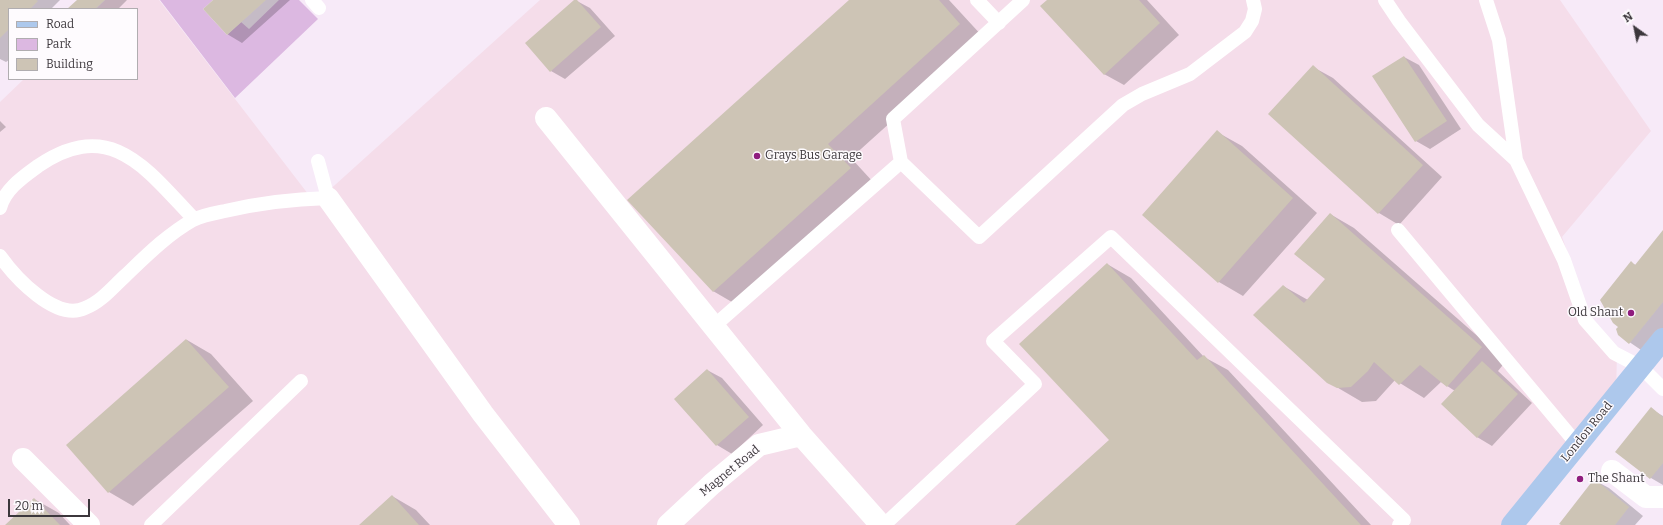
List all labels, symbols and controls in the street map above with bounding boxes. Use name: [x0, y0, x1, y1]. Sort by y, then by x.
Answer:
legend: [8, 8, 138, 80]
north arrow: [1615, 8, 1655, 48]
text: N: [1621, 10, 1635, 25]
text: Road: [46, 17, 74, 31]
text: Park: [46, 37, 71, 51]
text: Building: [46, 57, 93, 71]
place label: Grays Bus Garage: [765, 149, 862, 163]
marker: Grays Bus Garage: [752, 151, 762, 161]
place label: Old Shant: [1568, 306, 1623, 320]
marker: Old Shant: [1626, 308, 1636, 318]
street label: London Road: [1558, 399, 1616, 465]
street label: Magnet Road: [697, 443, 763, 499]
place label: The Shant: [1588, 472, 1644, 486]
marker: The Shant: [1575, 474, 1585, 484]
scale bar: [10, 491, 92, 517]
text: 20 m: [15, 499, 43, 513]

